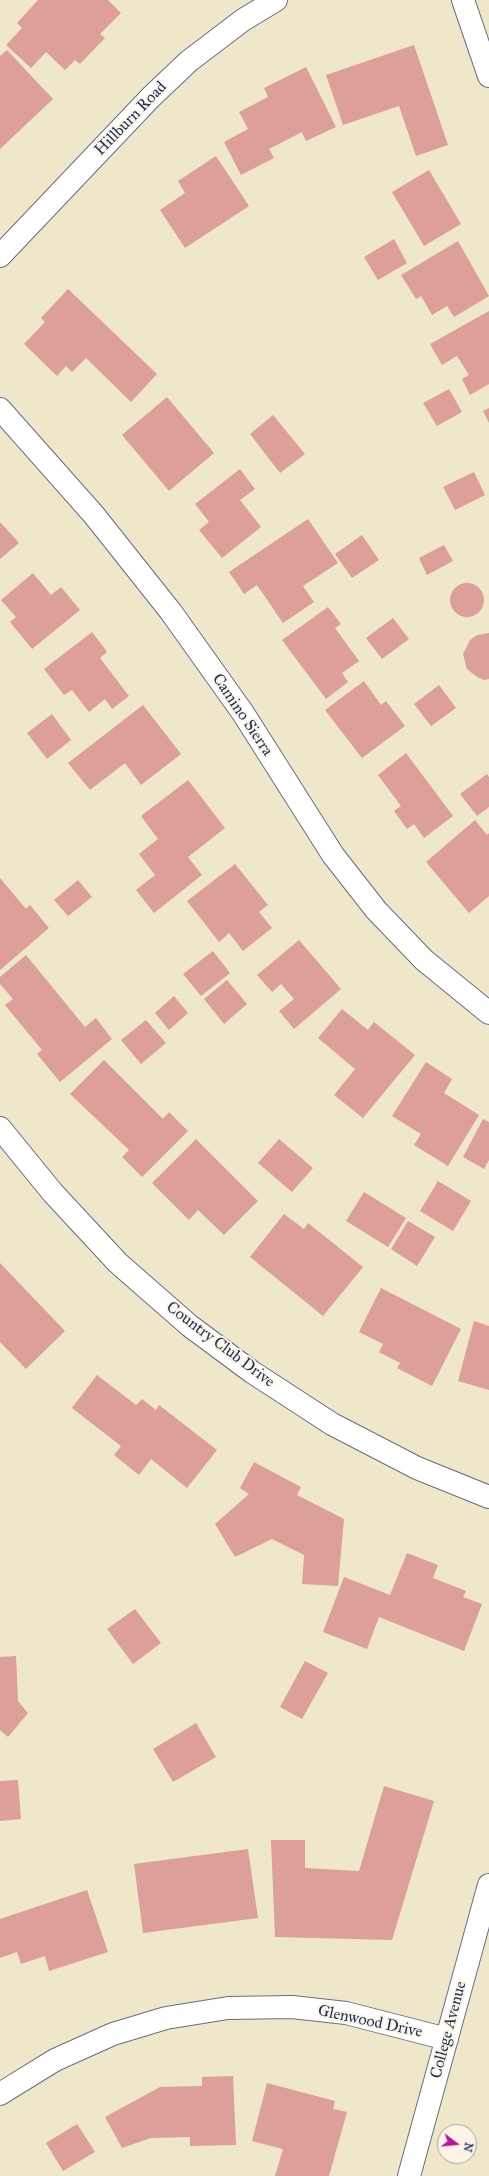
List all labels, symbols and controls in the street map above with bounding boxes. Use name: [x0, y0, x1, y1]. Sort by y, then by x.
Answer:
street label: Hillburn Road: [91, 78, 171, 160]
street label: Camino Sierra: [208, 670, 276, 760]
street label: Country Club Drive: [162, 1298, 278, 1392]
street label: College Avenue: [427, 1979, 471, 2081]
street label: Glenwood Drive: [316, 2002, 424, 2042]
north arrow: [437, 2124, 477, 2164]
text: N: [461, 2141, 476, 2153]

